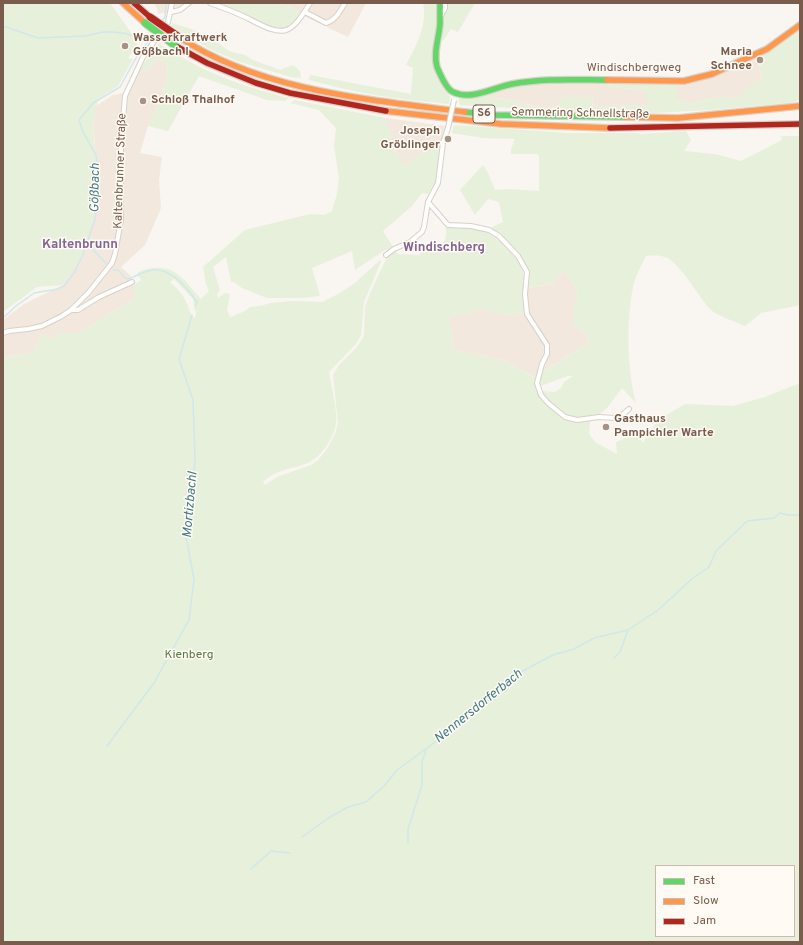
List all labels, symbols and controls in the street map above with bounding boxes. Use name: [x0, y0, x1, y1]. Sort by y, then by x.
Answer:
place label: Wasserkraftwerk Gößbach I: [133, 32, 227, 60]
marker: Wasserkraftwerk Gößbach I: [120, 41, 130, 51]
place label: Maria Schnee: [710, 46, 752, 74]
marker: Maria Schnee: [755, 55, 765, 65]
street label: Windischbergweg: [587, 62, 681, 76]
place label: Schloß Thalhof: [151, 94, 235, 108]
marker: Schloß Thalhof: [138, 96, 148, 106]
road number: S6: [473, 105, 495, 123]
street label: Semmering Schnellstraße: [511, 106, 649, 122]
street label: Kaltenbrunner Straße: [112, 113, 130, 229]
place label: Joseph Gröblinger: [381, 125, 440, 153]
marker: Joseph Gröblinger: [443, 134, 453, 144]
water label: Gößbach: [88, 163, 104, 213]
district label: Kaltenbrunn: [42, 237, 118, 253]
district label: Windischberg: [403, 240, 485, 256]
place label: Gasthaus Pampichler Warte: [614, 413, 714, 441]
marker: Gasthaus Pampichler Warte: [601, 422, 611, 432]
water label: Mortizbachl: [180, 471, 202, 539]
park label: Kienberg: [165, 649, 213, 663]
water label: Nennersdorferbach: [432, 667, 526, 747]
legend: [655, 865, 795, 937]
text: Fast: [693, 873, 715, 889]
text: Slow: [693, 893, 719, 909]
text: Jam: [693, 913, 716, 929]

